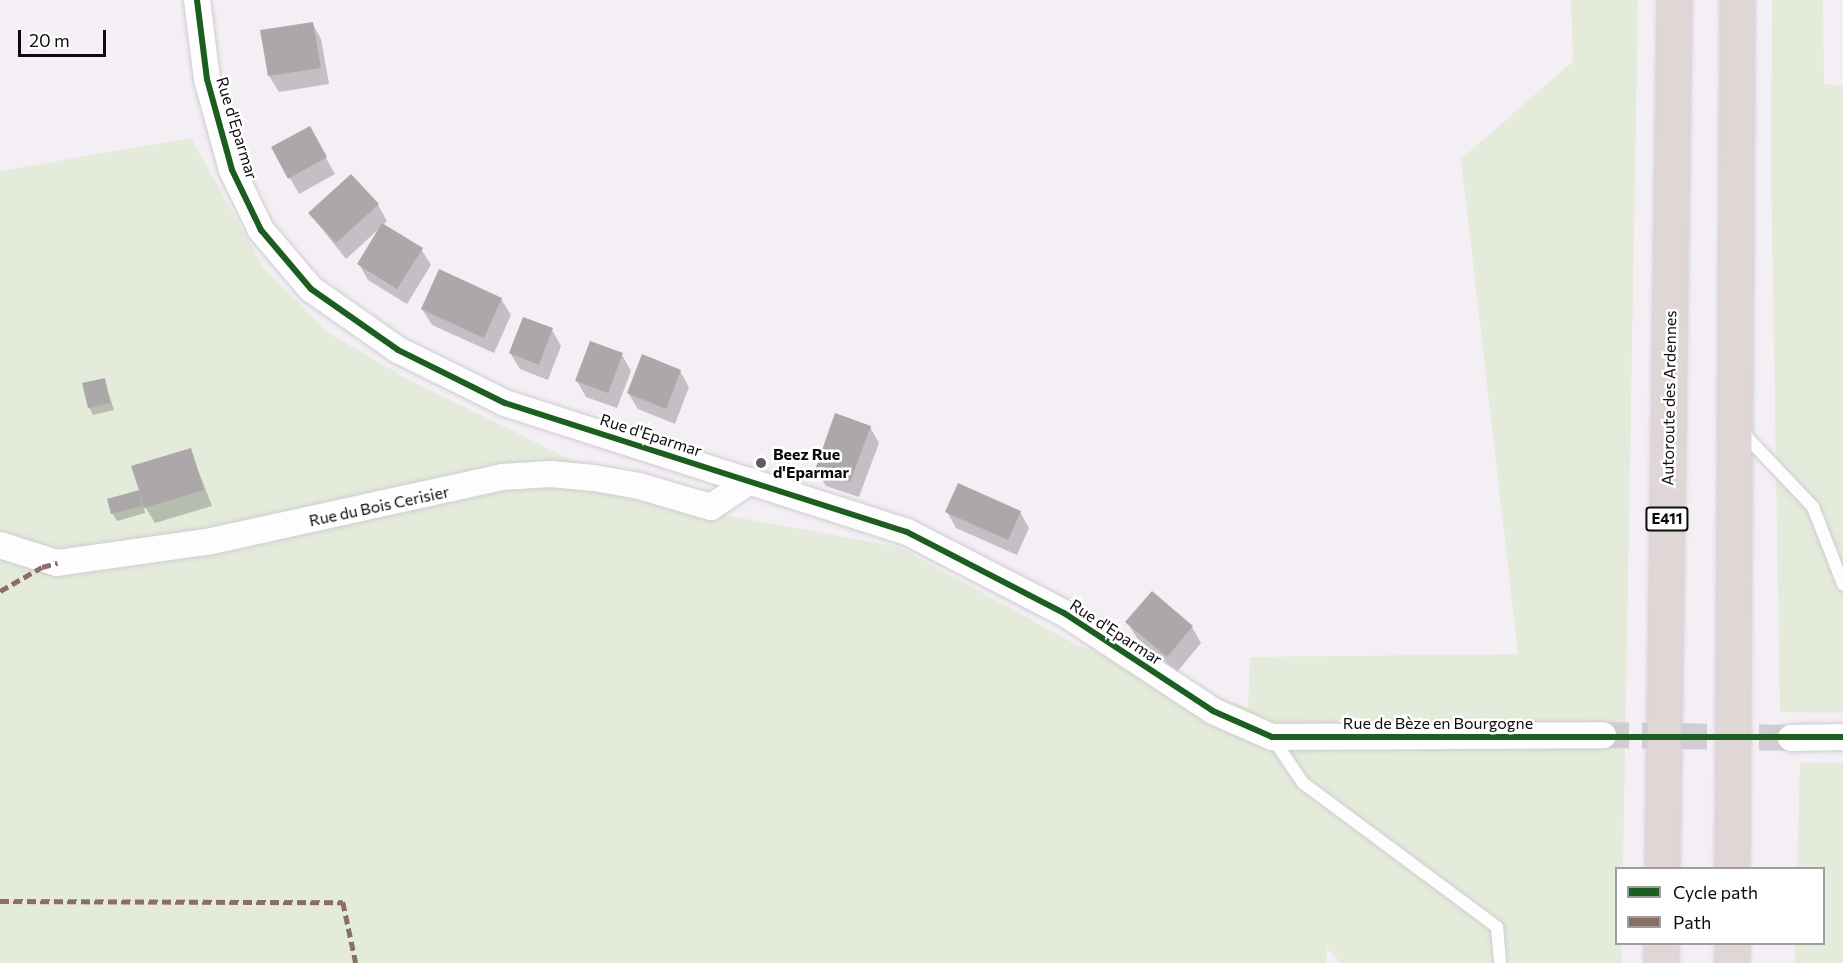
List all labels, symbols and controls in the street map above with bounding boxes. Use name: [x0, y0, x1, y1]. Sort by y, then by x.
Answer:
scale bar: [21, 18, 110, 56]
text: 20 m: [29, 29, 70, 51]
street label: Rue d'Eparmar: [212, 75, 262, 181]
street label: Autoroute des Ardennes: [1658, 310, 1680, 486]
street label: Rue d'Eparmar: [598, 409, 704, 461]
place label: Beez Rue d'Eparmar: [773, 444, 849, 482]
marker: Beez Rue d'Eparmar: [754, 456, 768, 470]
street label: Rue du Bois Cerisier: [307, 482, 451, 530]
road number: E411: [1644, 507, 1690, 531]
street label: Rue d'Eparmar: [1066, 595, 1166, 669]
street label: Rue de Bèze en Bourgogne: [1343, 713, 1533, 733]
legend: [1615, 867, 1825, 945]
text: Cycle path: [1673, 881, 1758, 903]
text: Path: [1673, 911, 1711, 933]

